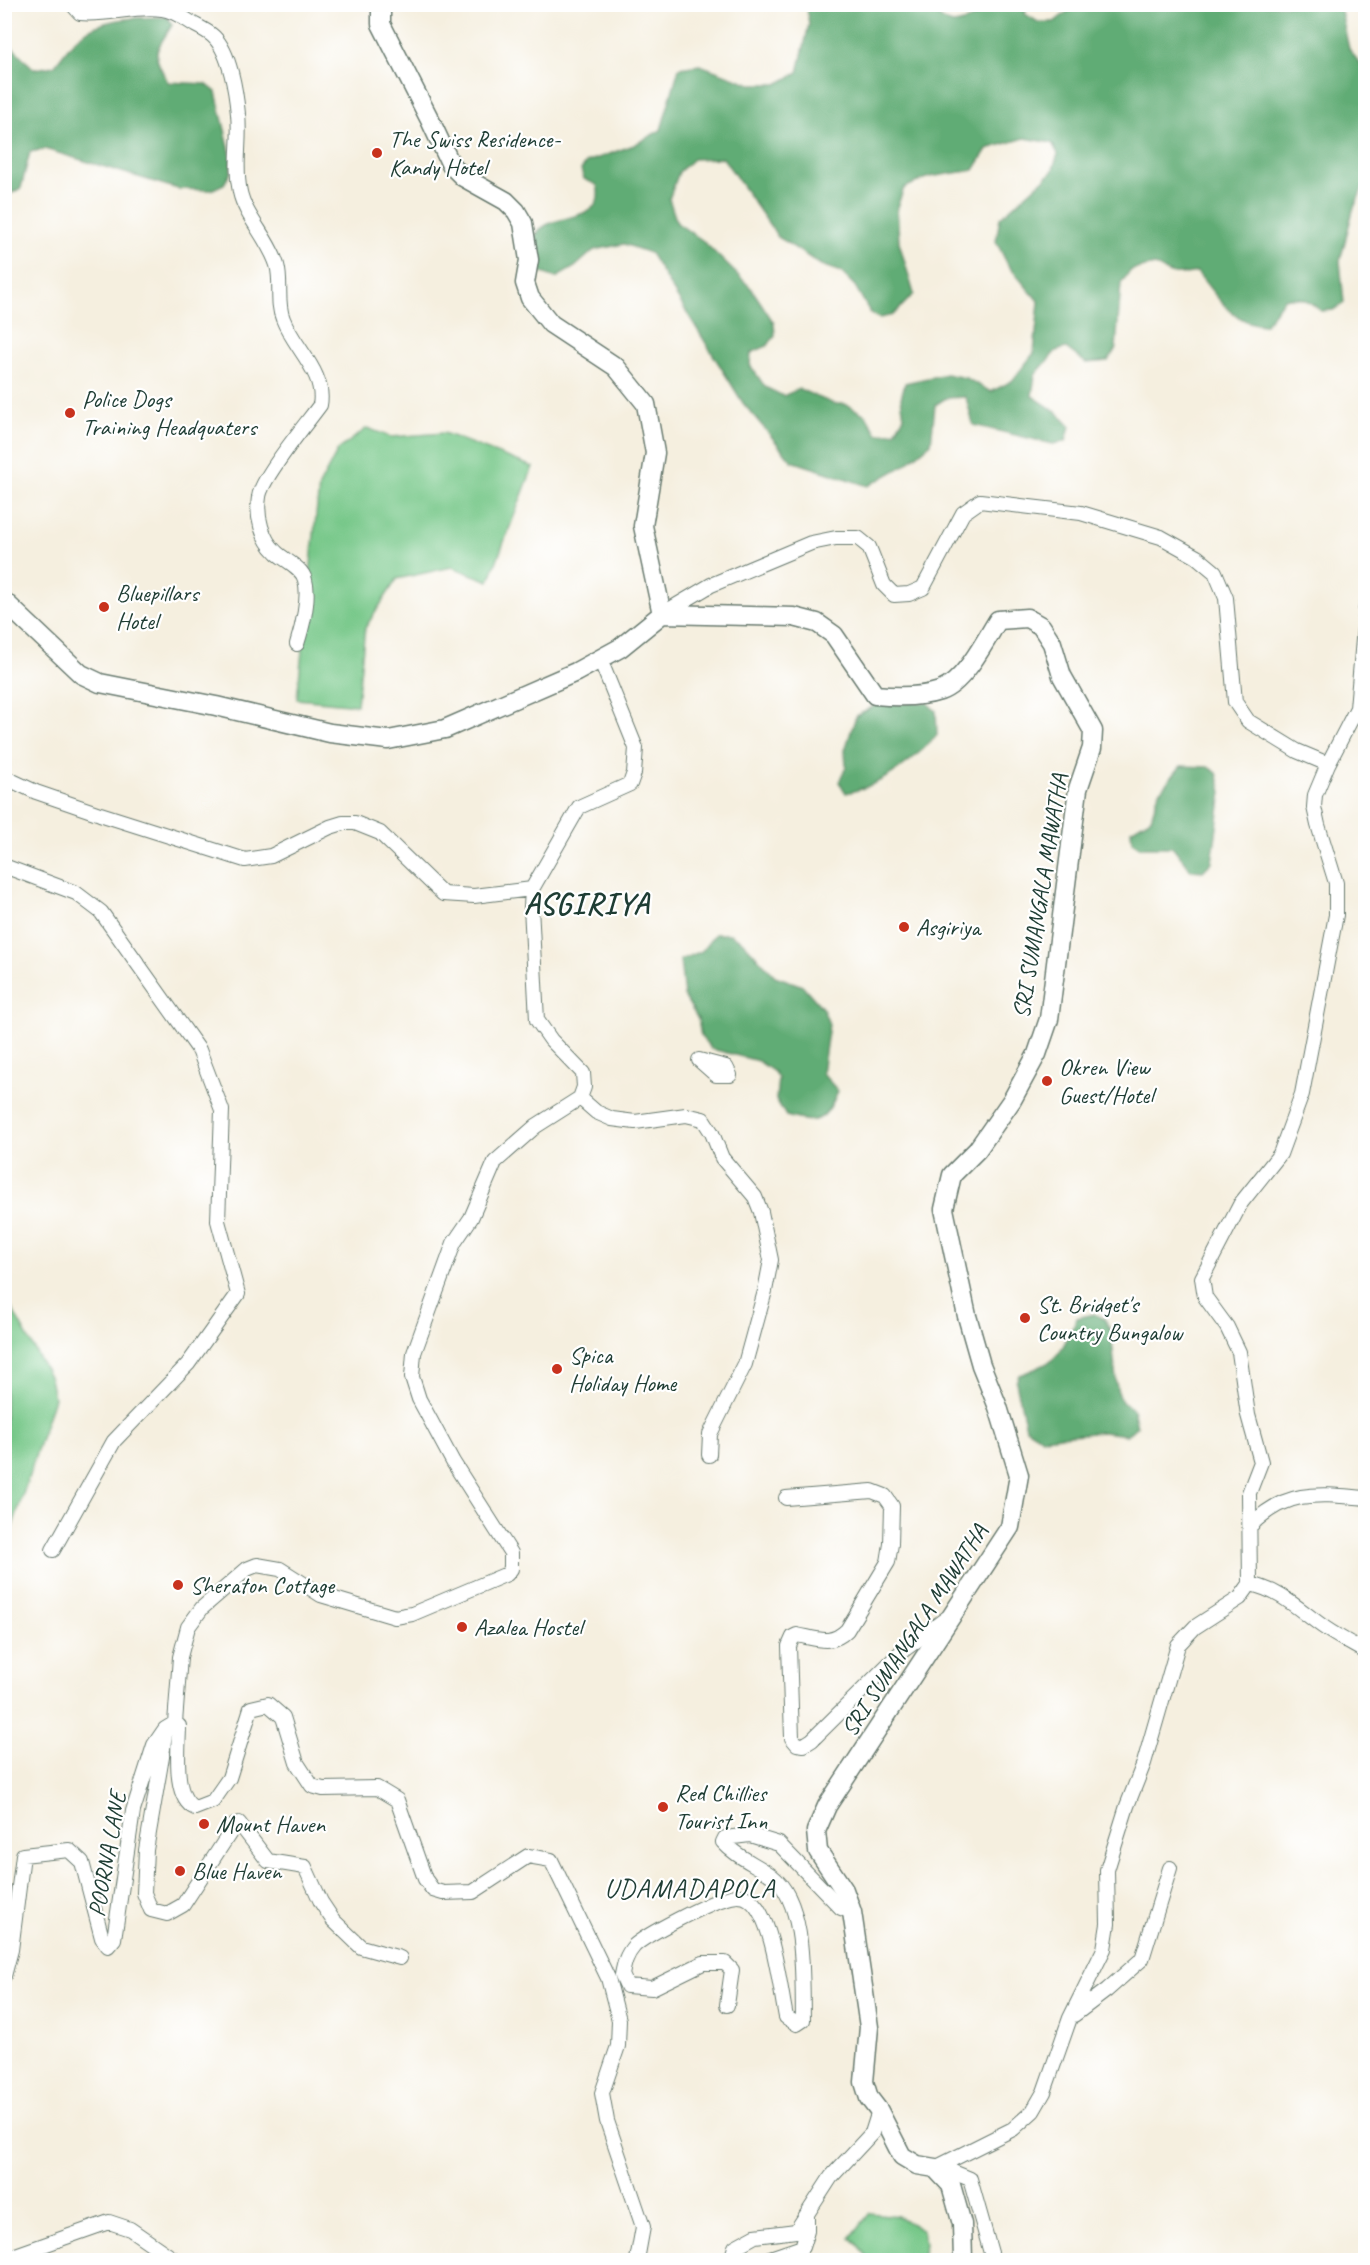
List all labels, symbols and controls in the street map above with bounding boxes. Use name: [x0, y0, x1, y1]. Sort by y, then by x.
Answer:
place label: The Swiss Residence- Kandy Hotel: [389, 124, 561, 182]
marker: The Swiss Residence- Kandy Hotel: [370, 146, 384, 160]
place label: Police Dogs Training Headquaters: [82, 384, 258, 442]
marker: Police Dogs Training Headquaters: [63, 406, 77, 420]
place label: Bluepillars Hotel: [116, 578, 200, 636]
marker: Bluepillars Hotel: [97, 600, 111, 614]
street label: SRI SUMANGALA MAWATHA: [1006, 771, 1074, 1020]
district label: ASGIRIYA: [524, 885, 651, 923]
place label: Asgiriya: [916, 912, 982, 942]
marker: Asgiriya: [897, 920, 911, 934]
place label: Okren View Guest/Hotel: [1059, 1052, 1157, 1110]
marker: Okren View Guest/Hotel: [1040, 1074, 1054, 1088]
place label: St. Bridget's Country Bungalow: [1037, 1289, 1184, 1347]
marker: St. Bridget's Country Bungalow: [1018, 1311, 1032, 1325]
place label: Spica Holiday Home: [569, 1340, 678, 1398]
marker: Spica Holiday Home: [550, 1362, 564, 1376]
street label: SRI SUMANGALA MAWATHA: [834, 1517, 994, 1742]
place label: Sheraton Cottage: [190, 1570, 336, 1600]
marker: Sheraton Cottage: [171, 1578, 185, 1592]
place label: Azalea Hostel: [474, 1612, 586, 1642]
marker: Azalea Hostel: [455, 1620, 469, 1634]
place label: Red Chillies Tourist Inn: [675, 1778, 768, 1836]
street label: POORNA LANE: [81, 1786, 133, 1919]
marker: Red Chillies Tourist Inn: [656, 1800, 670, 1814]
place label: Mount Haven: [216, 1809, 326, 1839]
marker: Mount Haven: [197, 1817, 211, 1831]
place label: Blue Haven: [192, 1856, 282, 1886]
marker: Blue Haven: [173, 1864, 187, 1878]
district label: UDAMADAPOLA: [604, 1871, 776, 1905]

